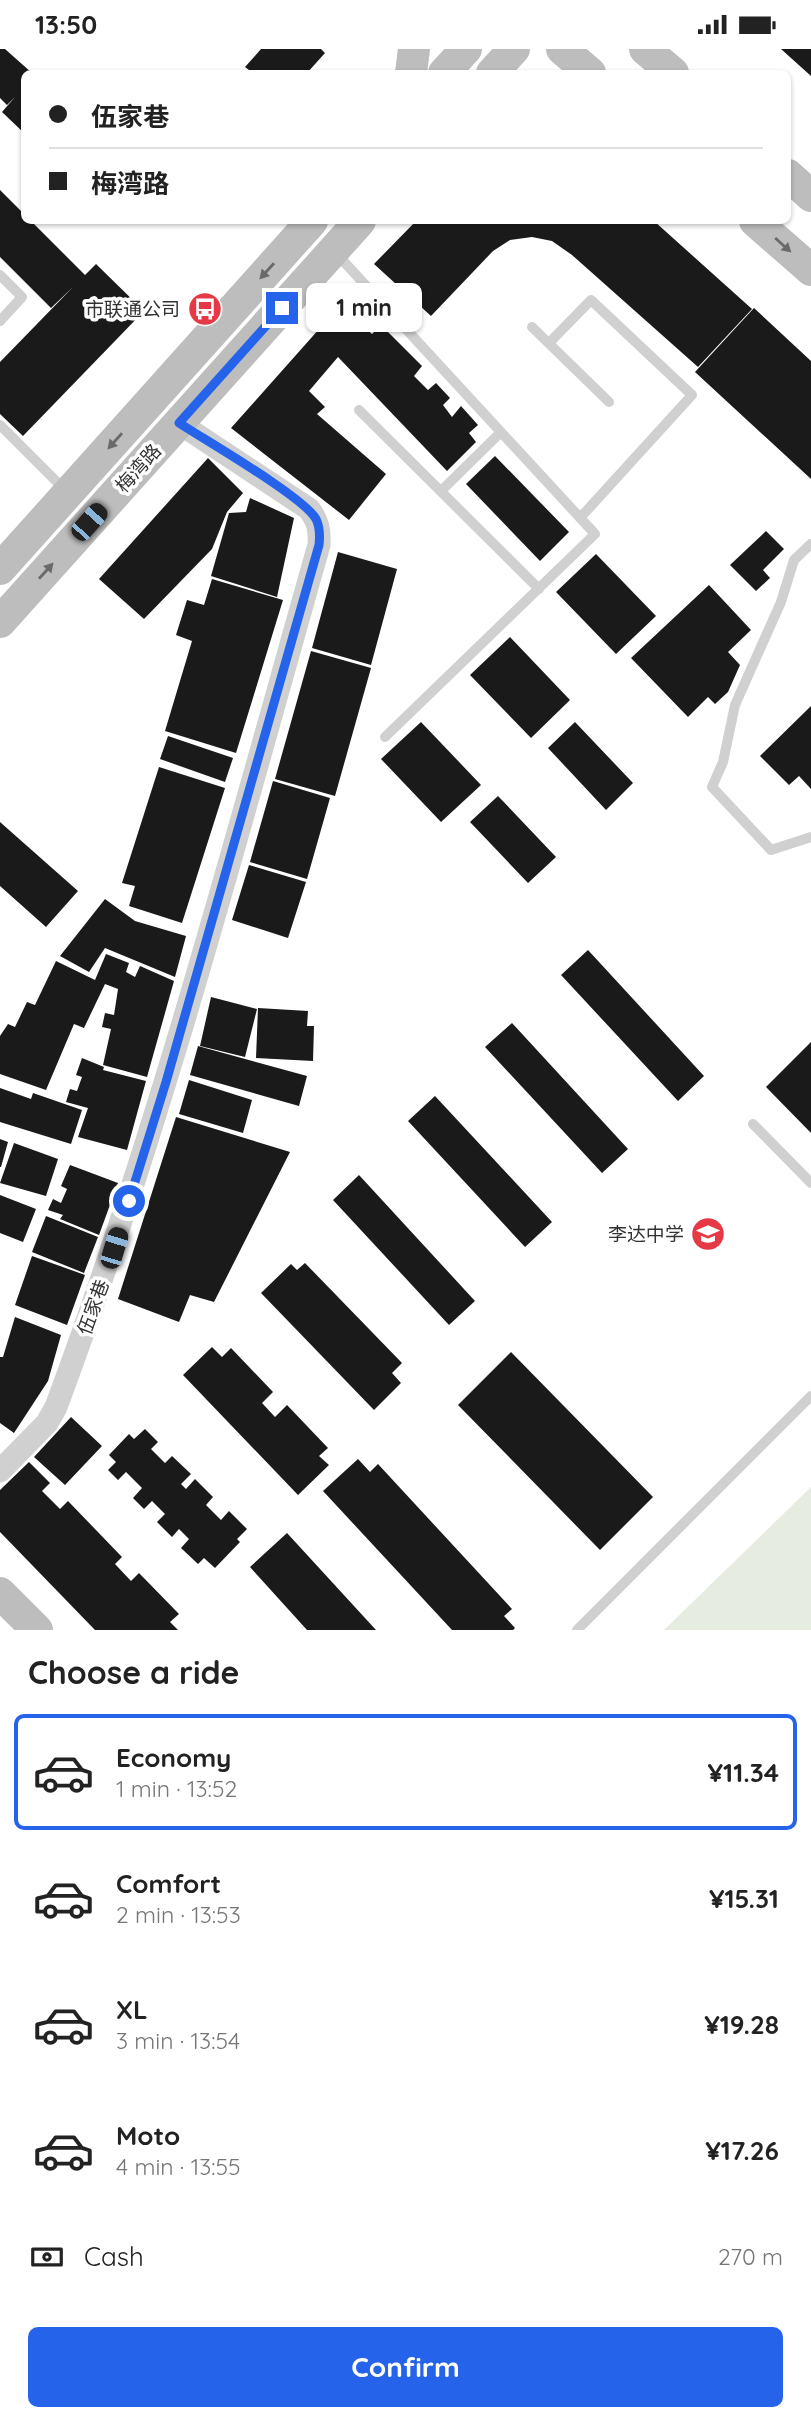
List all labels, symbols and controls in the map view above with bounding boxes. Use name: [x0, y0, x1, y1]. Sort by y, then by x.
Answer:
text: 13:50: [35, 8, 97, 41]
text: 伍家巷: [91, 100, 169, 133]
text: 梅湾路: [91, 167, 169, 200]
one-way arrow: [774, 237, 792, 253]
one-way arrow: [259, 262, 275, 279]
callout: 1 min: [306, 283, 422, 333]
bus stop icon: 市联通公司: [186, 290, 224, 328]
route end: [266, 292, 298, 324]
text: 1 min: [336, 293, 392, 322]
place label: 市联通公司: [85, 297, 180, 321]
one-way arrow: [107, 432, 123, 449]
street label: 梅湾路: [110, 439, 166, 497]
car: [68, 499, 111, 545]
one-way arrow: [37, 563, 53, 580]
route start: [113, 1185, 145, 1217]
school or university icon: 李达中学: [689, 1215, 727, 1253]
place label: 李达中学: [608, 1222, 684, 1246]
car: [98, 1225, 131, 1271]
street label: 伍家巷: [72, 1276, 114, 1338]
text: Choose a ride: [28, 1652, 240, 1692]
icon: car: [32, 1741, 95, 1804]
text: Economy: [116, 1741, 231, 1774]
text: ¥11.34: [708, 1756, 779, 1789]
text: 1 min · 13:52: [116, 1774, 237, 1803]
icon: car: [32, 1867, 95, 1930]
text: Comfort: [116, 1867, 221, 1900]
text: ¥15.31: [709, 1882, 779, 1915]
text: 2 min · 13:53: [116, 1900, 241, 1929]
icon: car: [32, 1993, 95, 2056]
text: XL: [116, 1993, 148, 2026]
text: ¥19.28: [704, 2008, 779, 2041]
text: 3 min · 13:54: [116, 2026, 240, 2055]
icon: car: [32, 2119, 95, 2182]
text: Moto: [116, 2119, 180, 2152]
text: ¥17.26: [705, 2134, 779, 2167]
text: 4 min · 13:55: [116, 2152, 241, 2181]
icon: cash: [28, 2238, 66, 2276]
text: Cash: [84, 2240, 144, 2273]
text: 270 m: [718, 2242, 783, 2271]
button: Confirm: [28, 2327, 783, 2407]

